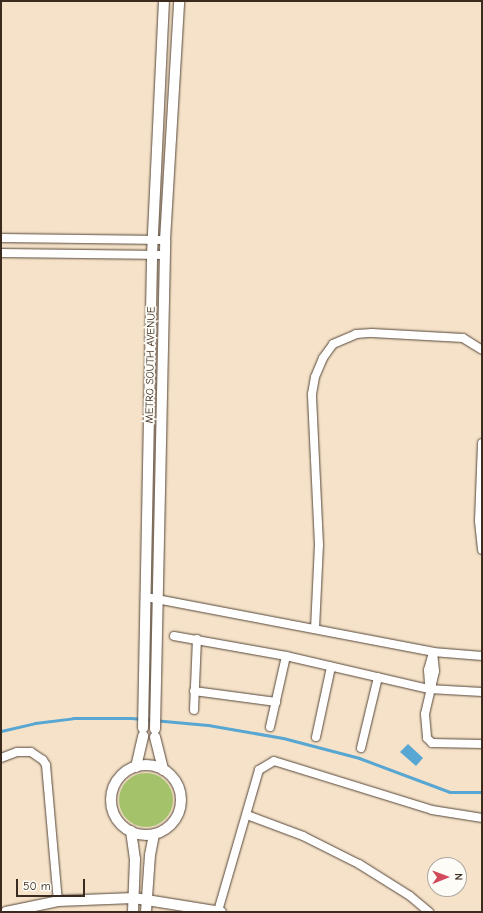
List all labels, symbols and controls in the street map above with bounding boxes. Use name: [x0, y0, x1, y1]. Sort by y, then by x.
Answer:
street label: METRO SOUTH AVENUE: [143, 306, 159, 424]
north arrow: [427, 857, 467, 897]
scale bar: [18, 871, 87, 897]
text: N: [452, 873, 465, 881]
text: 50 m: [23, 879, 51, 893]

